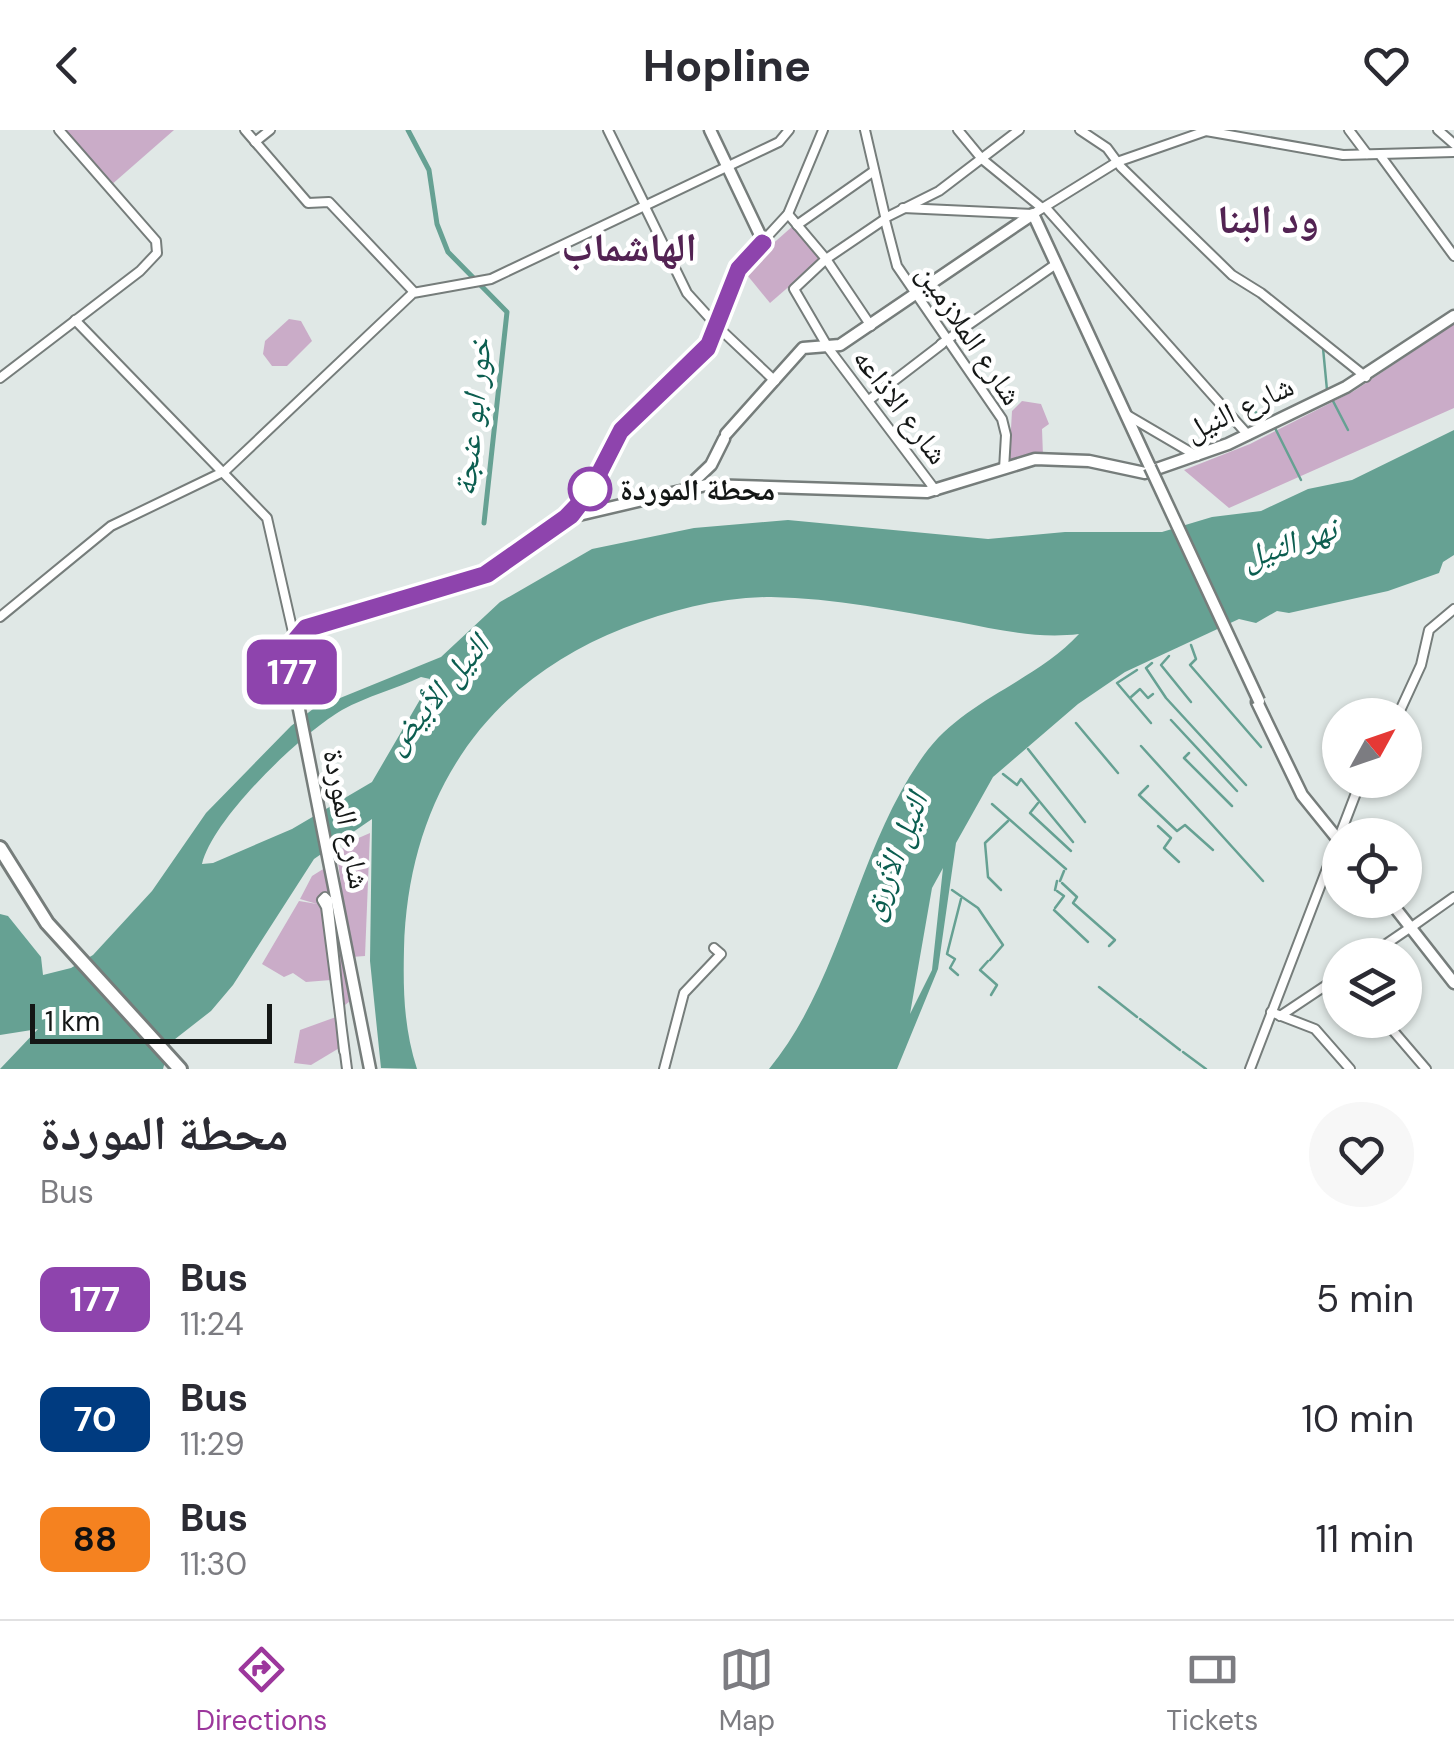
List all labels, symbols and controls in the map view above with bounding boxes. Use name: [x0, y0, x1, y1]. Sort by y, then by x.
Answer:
text: Hopline: [643, 36, 811, 95]
icon: back: [40, 38, 95, 93]
icon: heart: [1359, 38, 1414, 93]
district label: ود البنا: [1217, 193, 1319, 245]
district label: الهاشماب: [561, 221, 697, 273]
street label: شارع الملازمين: [908, 256, 1032, 412]
water label: خور ابو عنجة: [443, 335, 501, 498]
street label: شارع الاذاعه: [845, 340, 957, 472]
street label: شارع النيل: [1178, 366, 1300, 450]
marker: محطة الموردة: [569, 468, 611, 510]
place label: محطة الموردة: [620, 470, 775, 509]
water label: نهر النيل: [1236, 506, 1346, 579]
water label: النيل الأبيض: [374, 623, 500, 762]
line badge: 177: [234, 640, 350, 704]
text: 177: [267, 649, 317, 695]
north arrow: [1322, 698, 1422, 798]
map controls: [1322, 698, 1422, 1038]
street label: شارع الموردة: [314, 746, 380, 892]
water label: النيل الأزرق: [851, 783, 939, 926]
button: locate: [1322, 818, 1422, 918]
button: layers: [1322, 938, 1422, 1038]
scale bar: [30, 999, 272, 1044]
text: 1 km: [45, 1003, 100, 1040]
text: محطة الموردة: [40, 1102, 288, 1165]
button: heart: [1309, 1102, 1414, 1207]
text: Bus: [40, 1171, 94, 1213]
text: Bus: [180, 1253, 248, 1303]
text: 5 min: [1316, 1274, 1414, 1324]
text: 177: [70, 1276, 120, 1322]
text: 11:24: [180, 1303, 244, 1345]
text: Bus: [180, 1373, 248, 1423]
text: 10 min: [1301, 1394, 1414, 1444]
text: 70: [73, 1396, 117, 1442]
text: 11:29: [180, 1423, 245, 1465]
text: Bus: [180, 1493, 248, 1543]
text: 11 min: [1315, 1514, 1414, 1564]
text: 88: [73, 1516, 117, 1562]
text: 11:30: [180, 1543, 247, 1585]
tab: Directions: [196, 1642, 327, 1739]
tab: Map: [719, 1642, 775, 1739]
tab: Tickets: [1166, 1642, 1258, 1739]

